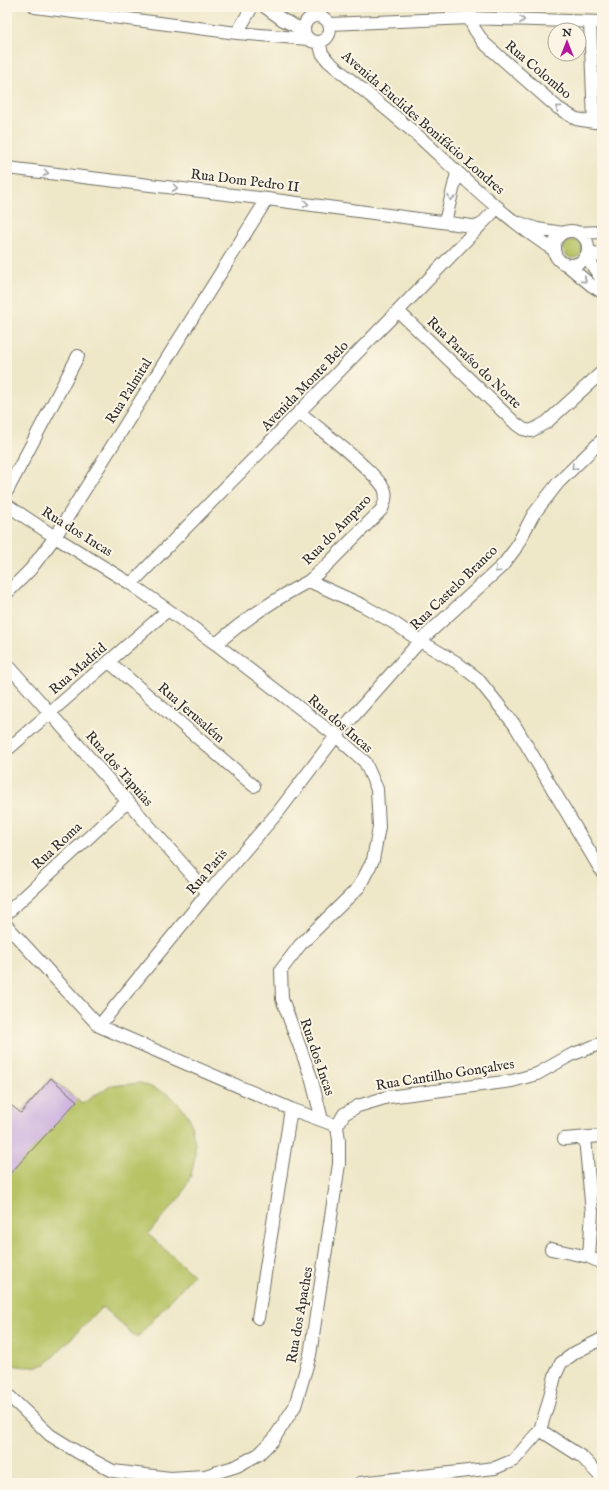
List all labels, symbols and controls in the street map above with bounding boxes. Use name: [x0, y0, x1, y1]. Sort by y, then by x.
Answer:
one-way arrow: [519, 15, 525, 24]
north arrow: [547, 22, 587, 62]
text: N: [561, 26, 572, 40]
street label: Rua Colombo: [501, 37, 575, 103]
street label: Avenida Euclides Bonifácio Londres: [337, 47, 508, 199]
one-way arrow: [556, 106, 563, 113]
street label: Rua Dom Pedro II: [190, 165, 300, 197]
one-way arrow: [43, 168, 49, 177]
one-way arrow: [172, 183, 178, 192]
one-way arrow: [447, 194, 456, 201]
one-way arrow: [303, 199, 309, 208]
one-way arrow: [579, 275, 587, 282]
street label: Rua Paraíso do Norte: [423, 313, 526, 413]
street label: Avenida Monte Belo: [257, 337, 353, 436]
street label: Rua Palmital: [102, 355, 156, 427]
one-way arrow: [571, 462, 579, 470]
street label: Rua do Amparo: [299, 490, 376, 569]
street label: Rua dos Incas: [38, 503, 116, 561]
street label: Rua Castelo Branco: [406, 541, 502, 634]
one-way arrow: [494, 566, 502, 573]
street label: Rua Madrid: [46, 639, 111, 699]
street label: Rua Jerusalém: [154, 679, 228, 747]
street label: Rua dos Incas: [304, 691, 376, 757]
street label: Rua dos Tapuias: [81, 727, 157, 811]
street label: Rua Roma: [28, 818, 86, 874]
street label: Rua Paris: [182, 845, 232, 899]
street label: Rua dos Incas: [295, 1016, 339, 1098]
street label: Rua Cantilho Gonçalves: [374, 1055, 516, 1095]
street label: Rua dos Apaches: [283, 1265, 317, 1365]

